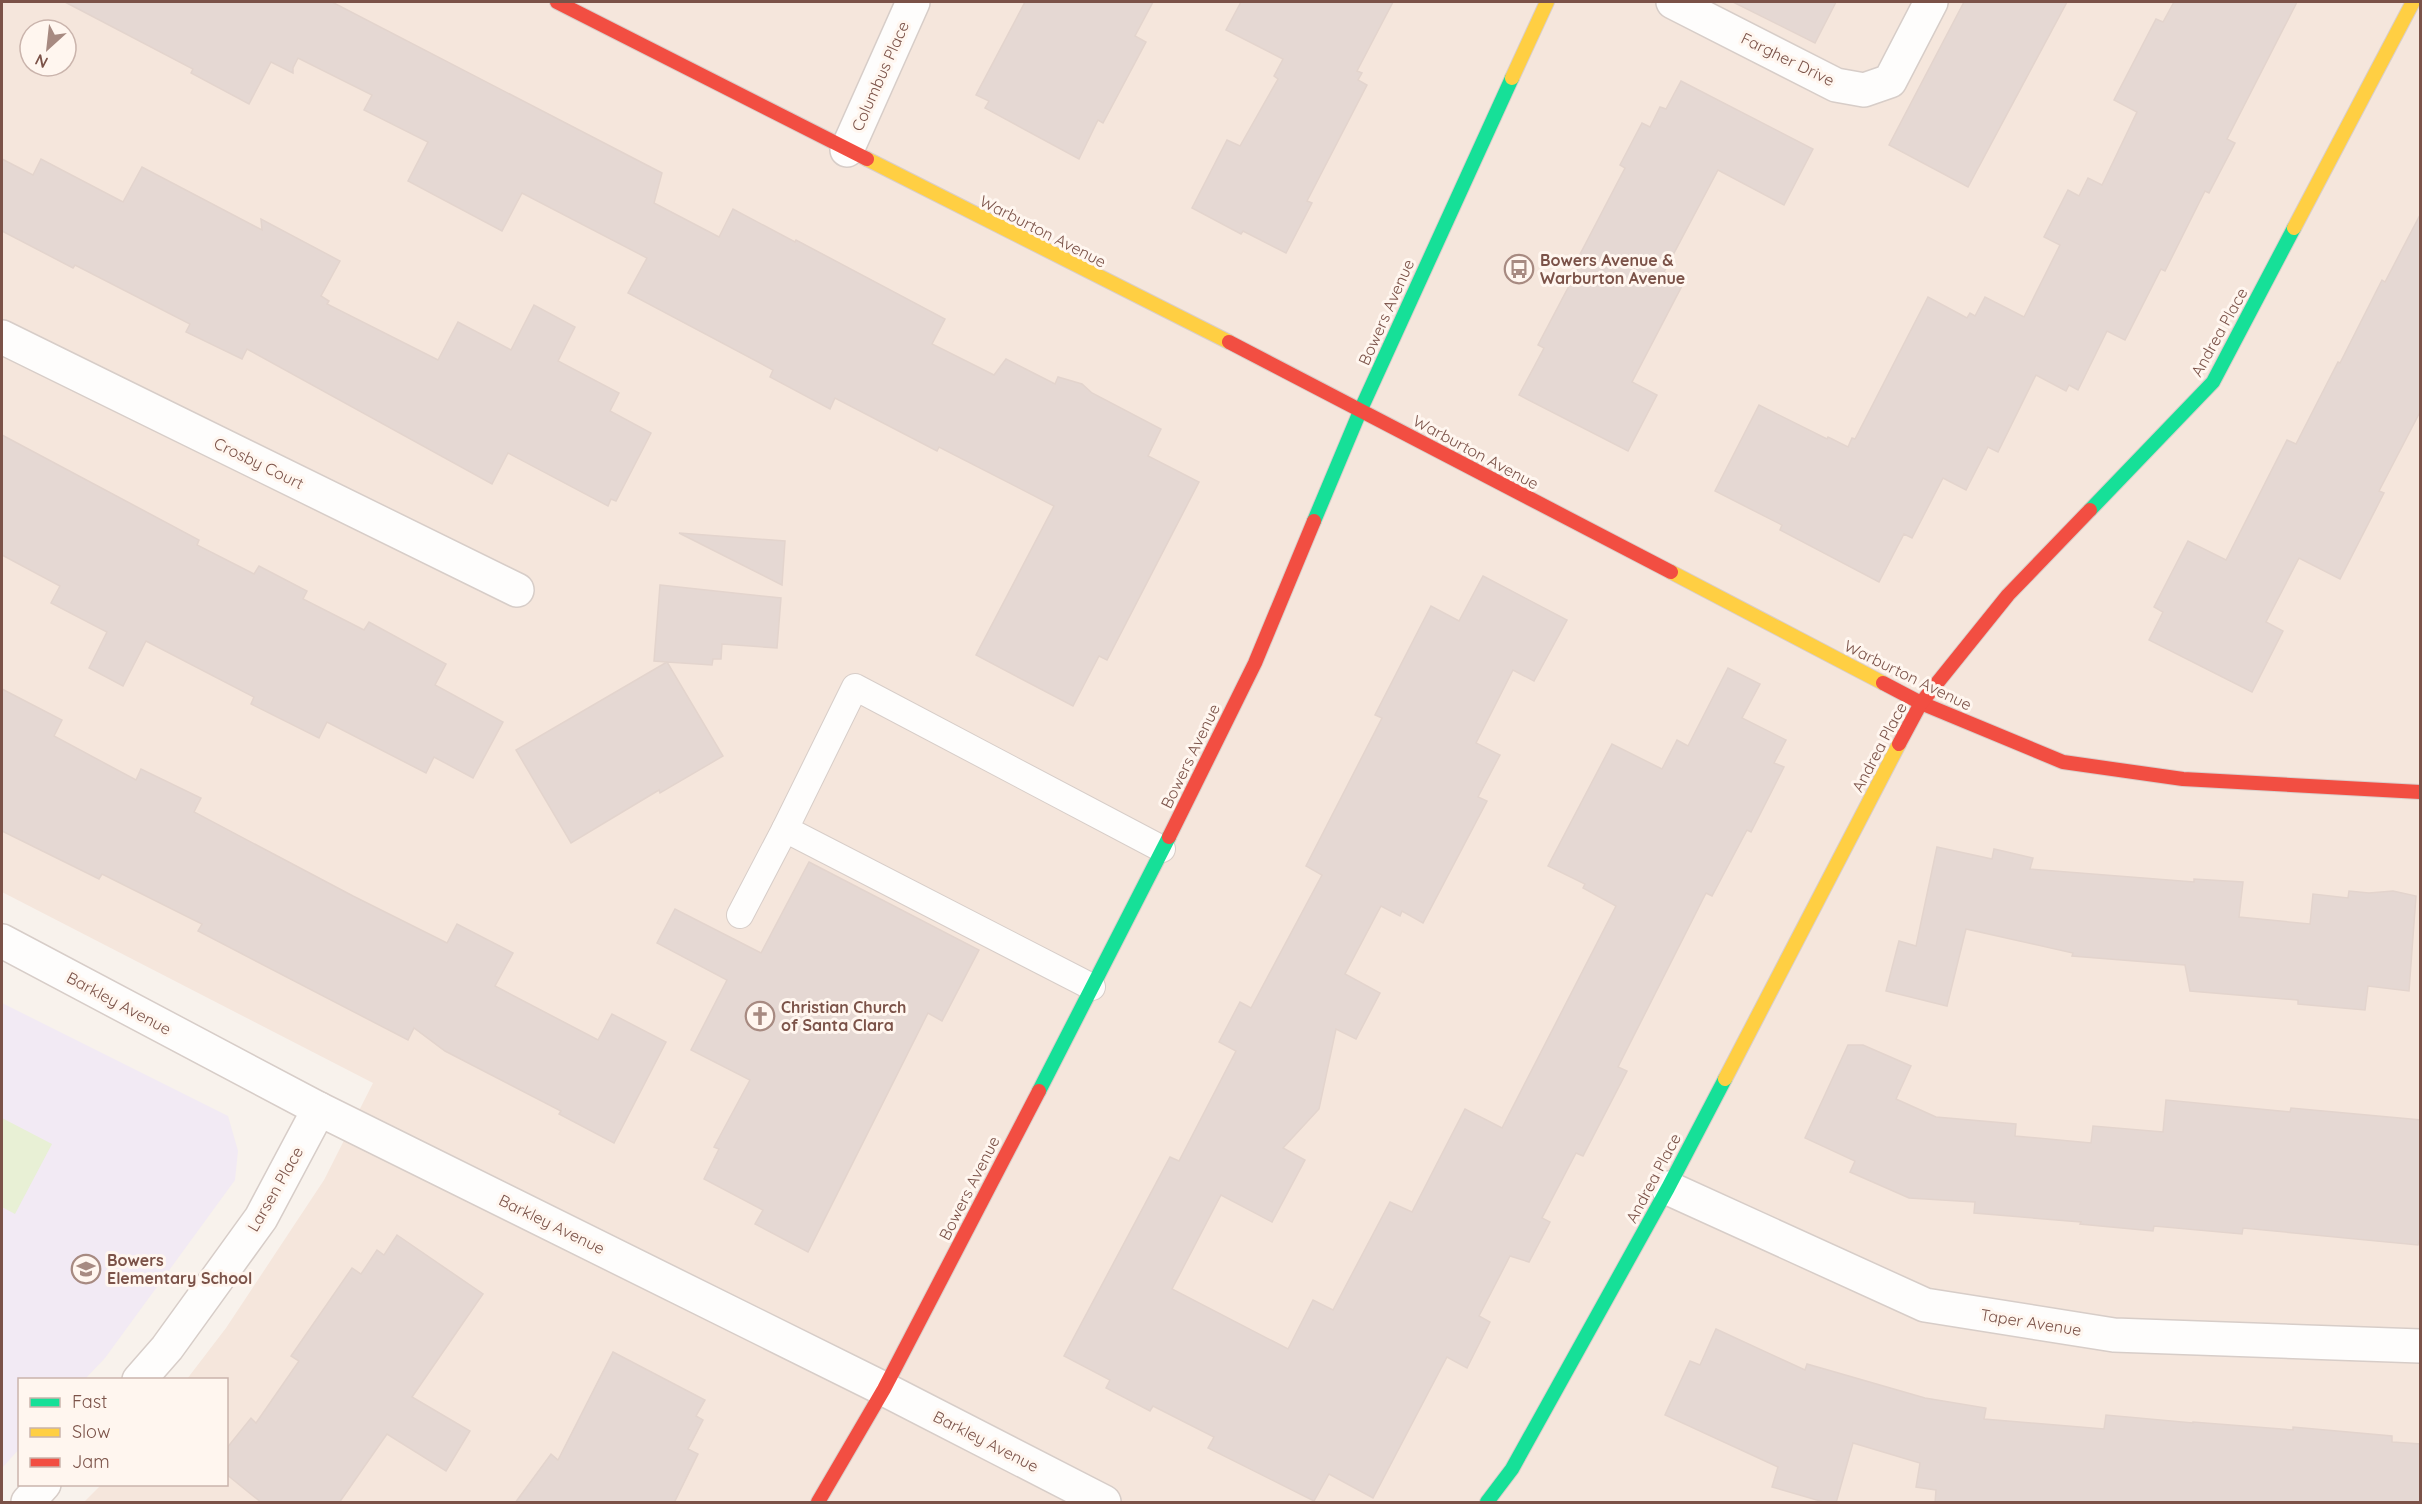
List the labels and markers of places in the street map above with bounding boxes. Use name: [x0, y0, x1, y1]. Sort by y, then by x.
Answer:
place label: Bowers Avenue & Warburton Avenue: [1540, 250, 1685, 288]
bus stop icon: Bowers Avenue & Warburton Avenue: [1503, 253, 1535, 285]
place label: Christian Church of Santa Clara: [781, 997, 906, 1035]
church icon: Christian Church of Santa Clara: [744, 1000, 776, 1032]
place label: Bowers Elementary School: [107, 1250, 252, 1288]
school or university icon: Bowers Elementary School: [70, 1253, 102, 1285]

